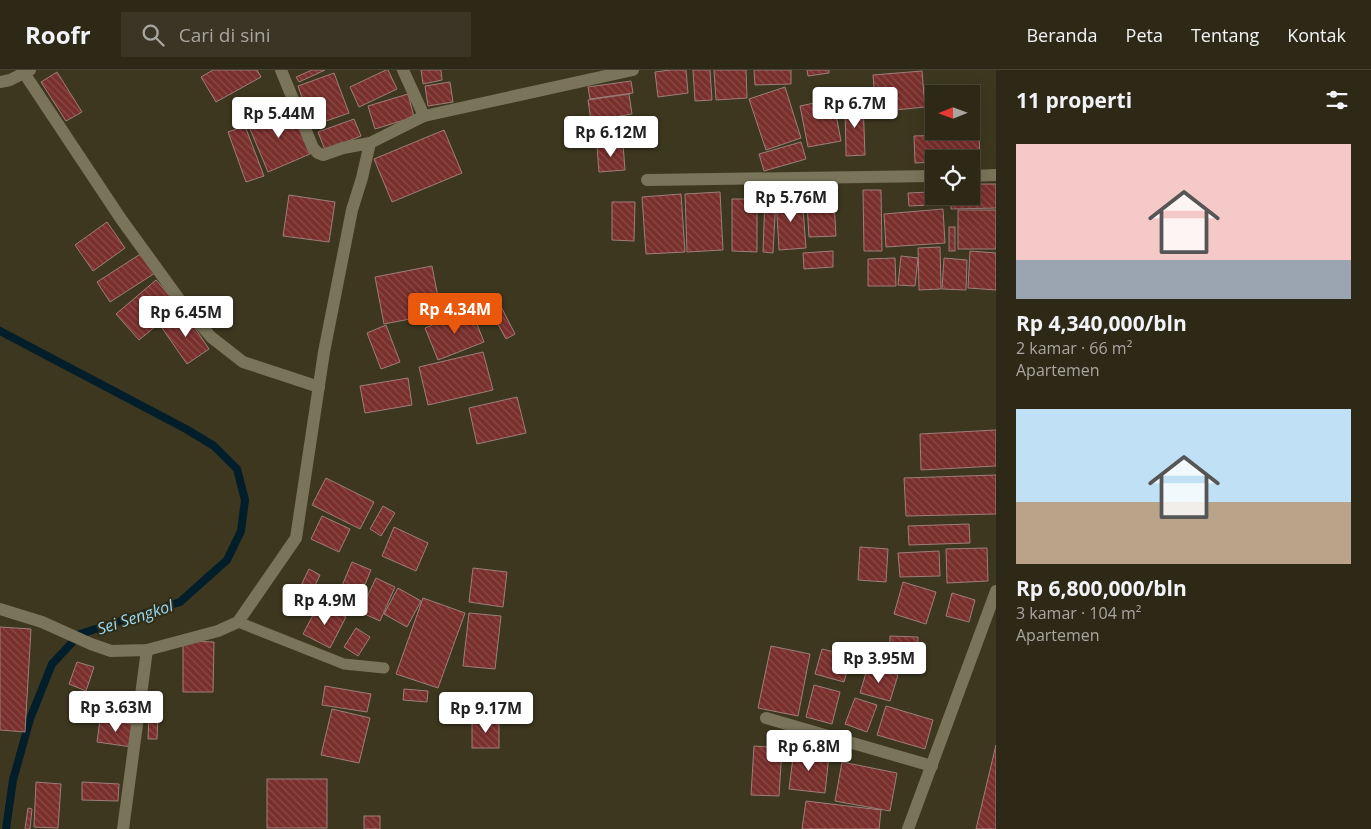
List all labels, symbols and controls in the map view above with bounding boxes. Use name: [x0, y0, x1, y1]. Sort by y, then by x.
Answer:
search box: [121, 12, 471, 57]
text: Roofr: [25, 18, 91, 51]
icon: search: [139, 21, 167, 49]
text: Cari di sini: [179, 22, 270, 48]
text: Beranda: [1026, 23, 1098, 47]
text: Peta: [1126, 23, 1163, 47]
text: Tentang: [1191, 23, 1259, 47]
text: Kontak: [1287, 23, 1346, 47]
north arrow: [925, 85, 980, 140]
map controls: [925, 85, 980, 205]
text: 11 properti: [1016, 86, 1132, 114]
icon: filters: [1323, 86, 1351, 114]
pin: Rp 6.7M: [809, 87, 901, 129]
text: Rp 6.7M: [824, 92, 886, 114]
pin: Rp 5.44M: [227, 97, 331, 139]
text: Rp 5.44M: [243, 102, 315, 124]
pin: Rp 6.12M: [559, 116, 663, 158]
text: Rp 6.12M: [575, 121, 647, 143]
button: locate: [925, 150, 980, 205]
icon: home: [1139, 177, 1229, 267]
pin: Rp 5.76M: [739, 180, 843, 223]
text: Rp 5.76M: [755, 186, 827, 208]
pin: Rp 4.34M: [403, 292, 507, 335]
pin: Rp 6.45M: [134, 296, 238, 338]
text: Rp 4.34M: [419, 298, 491, 320]
text: Rp 6.45M: [150, 301, 222, 323]
text: Rp 4,340,000/bln: [1016, 309, 1187, 337]
text: 2 kamar · 66 m²: [1016, 337, 1132, 359]
text: Apartemen: [1016, 359, 1100, 381]
icon: home: [1139, 442, 1229, 532]
text: Rp 6,800,000/bln: [1016, 574, 1187, 602]
pin: Rp 4.9M: [279, 584, 371, 626]
text: Rp 4.9M: [294, 589, 356, 611]
water label: Sei Sengkol: [94, 594, 177, 640]
text: 3 kamar · 104 m²: [1016, 602, 1141, 624]
text: Apartemen: [1016, 624, 1100, 646]
pin: Rp 3.95M: [827, 642, 931, 684]
text: Rp 3.95M: [843, 647, 915, 669]
pin: Rp 3.63M: [64, 690, 168, 733]
pin: Rp 9.17M: [434, 692, 538, 734]
text: Rp 3.63M: [80, 696, 152, 718]
text: Rp 9.17M: [450, 697, 522, 719]
pin: Rp 6.8M: [763, 730, 855, 772]
text: Rp 6.8M: [778, 735, 840, 757]

